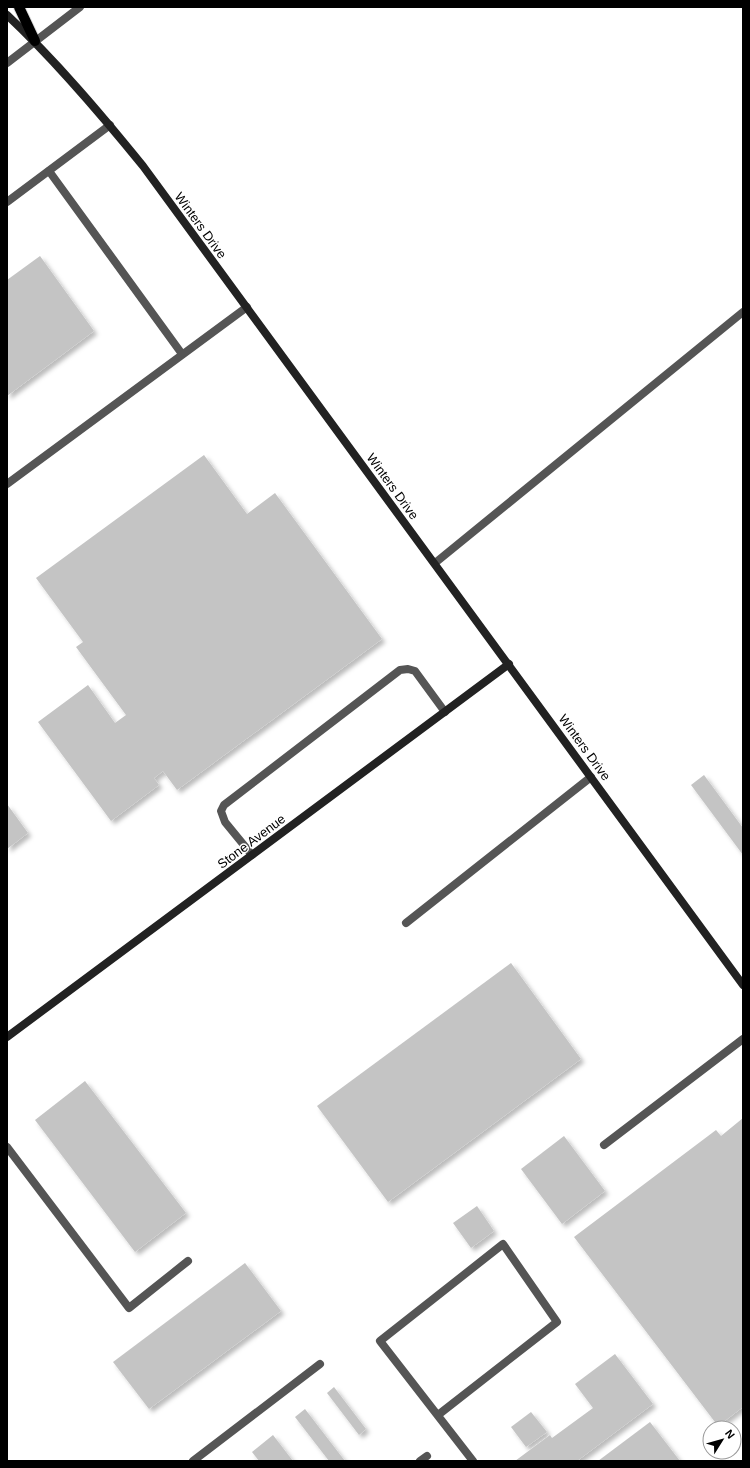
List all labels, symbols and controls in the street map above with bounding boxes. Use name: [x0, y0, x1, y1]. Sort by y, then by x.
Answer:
street label: Winters Drive: [172, 189, 230, 261]
street label: Winters Drive: [364, 450, 422, 522]
street label: Winters Drive: [556, 711, 614, 783]
street label: Stone Avenue: [215, 811, 288, 872]
north arrow: [702, 1420, 742, 1460]
text: N: [723, 1427, 737, 1441]

